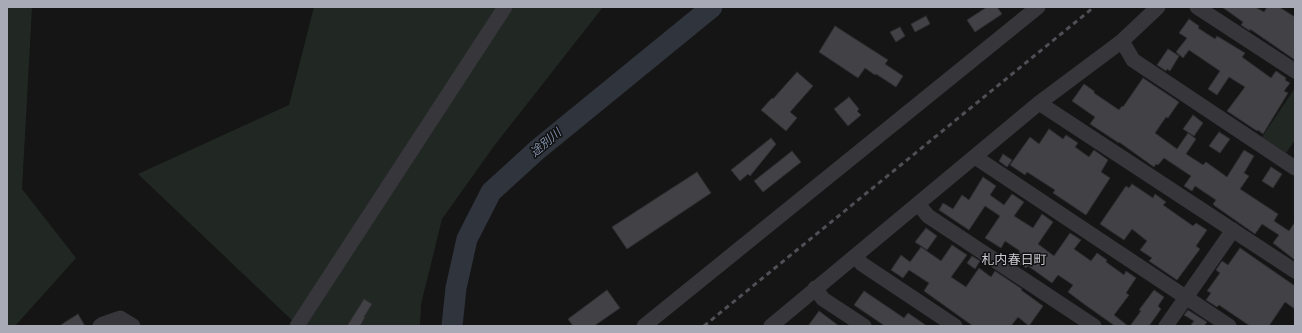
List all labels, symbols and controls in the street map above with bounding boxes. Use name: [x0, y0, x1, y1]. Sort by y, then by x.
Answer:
water label: 途別川: [528, 126, 564, 160]
district label: 札内春日町: [982, 252, 1046, 268]

